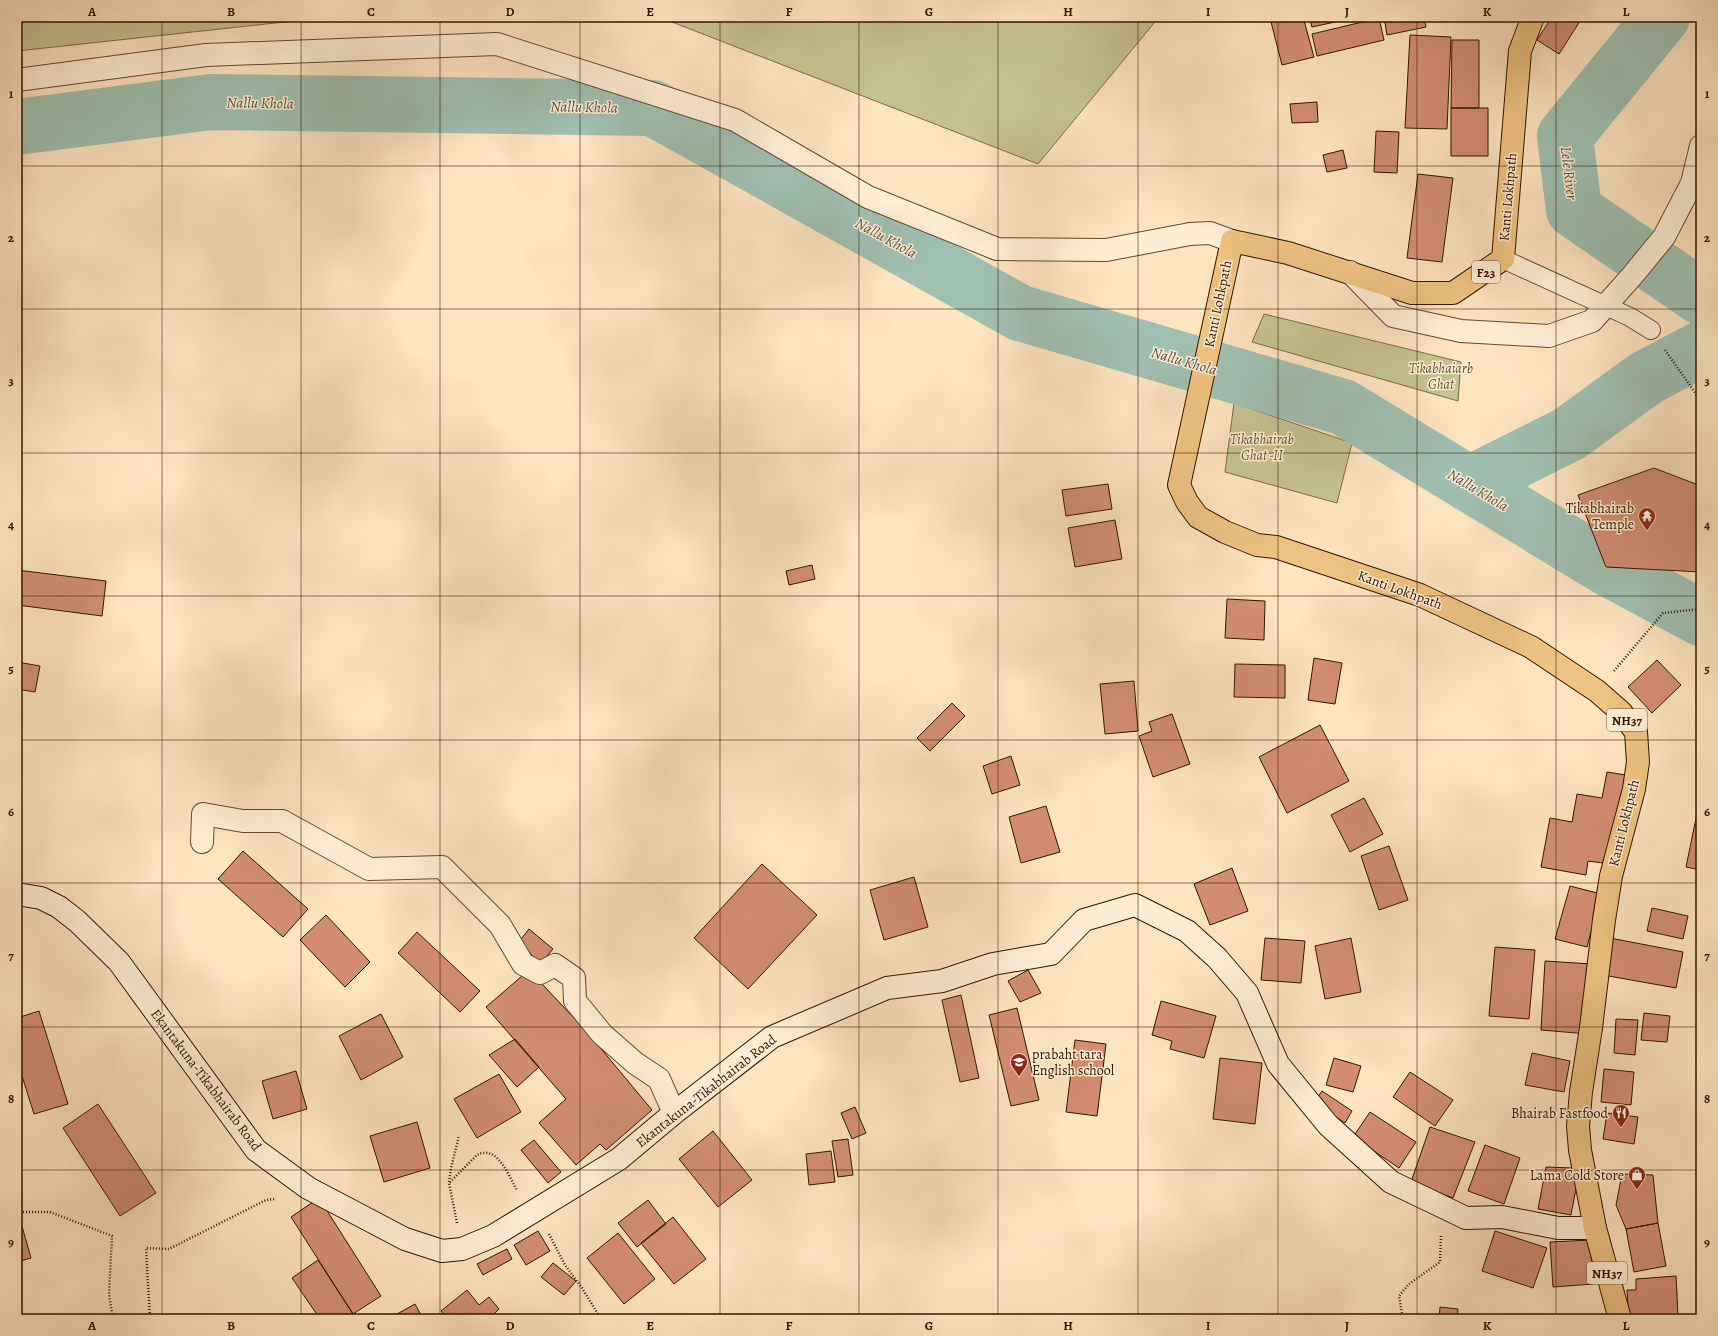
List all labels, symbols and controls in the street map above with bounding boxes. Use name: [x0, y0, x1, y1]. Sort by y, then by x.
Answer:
text: A: [87, 3, 97, 20]
text: B: [227, 3, 235, 20]
text: C: [367, 3, 375, 20]
text: D: [505, 3, 515, 20]
text: E: [646, 3, 654, 20]
text: F: [786, 3, 793, 20]
text: G: [925, 3, 933, 20]
text: H: [1063, 3, 1073, 20]
text: I: [1206, 3, 1211, 20]
text: J: [1345, 3, 1349, 20]
text: K: [1483, 3, 1492, 20]
text: L: [1623, 3, 1630, 20]
text: 1: [9, 85, 14, 102]
text: 1: [1705, 85, 1710, 102]
water label: Nallu Khola: [226, 92, 294, 114]
water label: Nallu Khola: [550, 96, 618, 118]
water label: Lele River: [1556, 145, 1582, 202]
street label: Kanti Lokhpath: [1495, 151, 1521, 242]
water label: Nallu Khola: [852, 213, 920, 263]
text: 2: [8, 229, 15, 246]
text: 2: [1704, 229, 1711, 246]
street label: Kanti Lohkpath: [1199, 258, 1237, 349]
road number: F23: [1472, 261, 1500, 283]
water label: Nallu Khola: [1149, 342, 1219, 380]
park label: Tikabhaiarb Ghat: [1409, 359, 1473, 394]
text: 3: [8, 372, 14, 389]
text: 3: [1704, 372, 1710, 389]
park label: Tikabhairab Ghat -II: [1230, 430, 1294, 465]
water label: Nallu Khola: [1444, 464, 1512, 516]
place label: Tikabhairab Temple: [1566, 499, 1634, 534]
temple icon: Tikabhairab Temple: [1637, 506, 1657, 531]
text: 4: [8, 516, 14, 533]
text: 4: [1704, 516, 1710, 533]
street label: Kanti Lokhpath: [1355, 566, 1445, 614]
text: 5: [8, 660, 14, 677]
text: 5: [1704, 660, 1710, 677]
road number: NH37: [1607, 709, 1647, 731]
street label: Kanti Lokhpath: [1604, 777, 1644, 868]
text: 6: [8, 803, 14, 820]
text: 6: [1704, 803, 1710, 820]
text: 7: [8, 947, 14, 964]
text: 7: [1704, 947, 1710, 964]
street label: Ekantakuna-Tikabhairab Road: [146, 1005, 266, 1155]
street label: Ekantakuna-Tikabhairab Road: [632, 1030, 781, 1152]
place label: prabaht tara English school: [1032, 1045, 1115, 1080]
school or university icon: prabaht tara English school: [1009, 1052, 1029, 1077]
text: 8: [8, 1090, 14, 1107]
text: 8: [1704, 1090, 1710, 1107]
restaurant icon: Bhairab Fastfood: [1611, 1103, 1631, 1128]
place label: Bhairab Fastfood: [1511, 1104, 1608, 1123]
shop icon: Lama Cold Store: [1627, 1165, 1647, 1190]
place label: Lama Cold Store: [1530, 1166, 1624, 1185]
text: 9: [8, 1234, 14, 1251]
text: 9: [1704, 1234, 1710, 1251]
road number: NH37: [1587, 1262, 1627, 1284]
text: A: [87, 1317, 97, 1334]
text: B: [227, 1317, 235, 1334]
text: C: [367, 1317, 375, 1334]
text: D: [505, 1317, 515, 1334]
text: E: [646, 1317, 654, 1334]
text: F: [786, 1317, 793, 1334]
text: G: [925, 1317, 933, 1334]
text: H: [1063, 1317, 1073, 1334]
text: I: [1206, 1317, 1211, 1334]
text: J: [1345, 1317, 1349, 1334]
text: K: [1483, 1317, 1492, 1334]
text: L: [1623, 1317, 1630, 1334]

